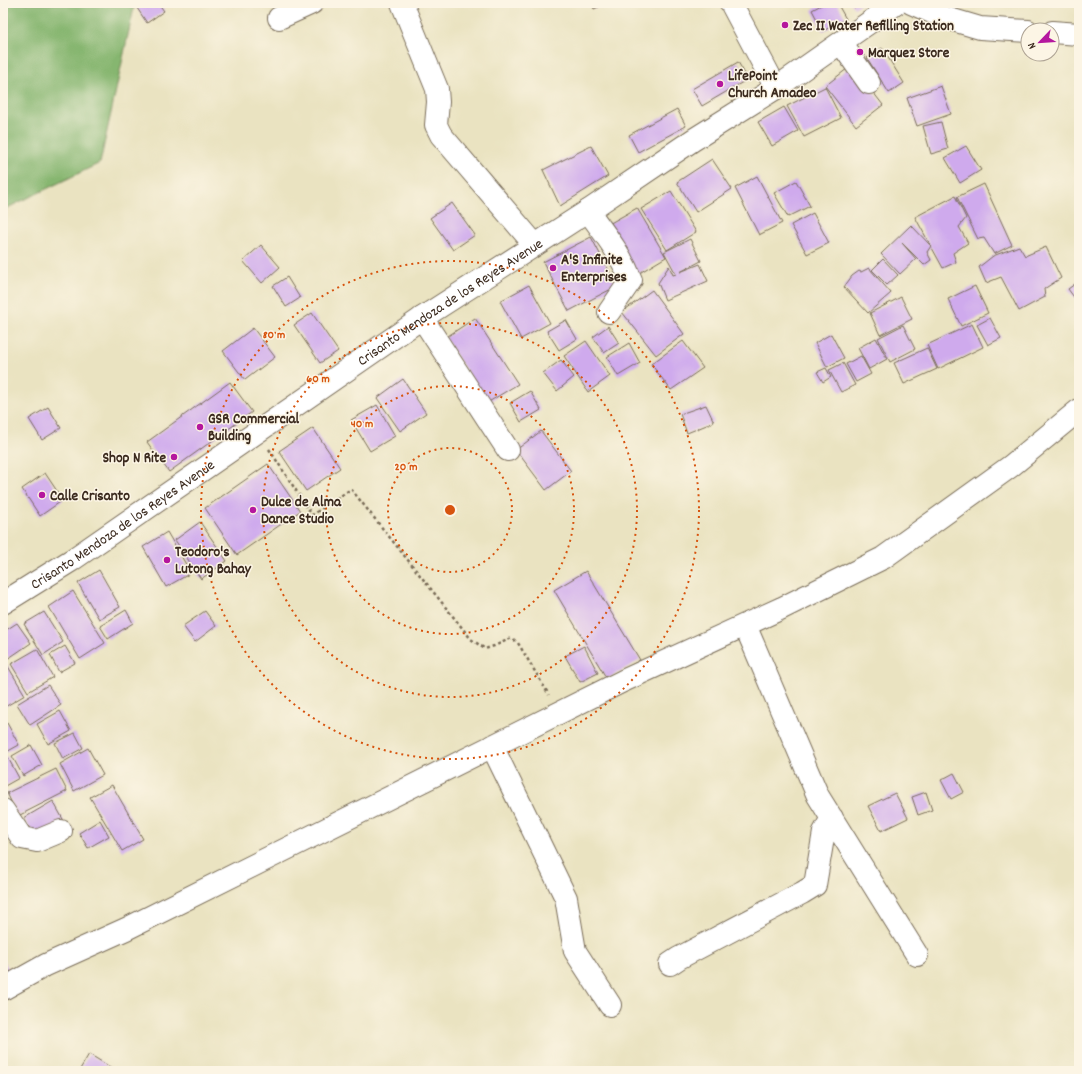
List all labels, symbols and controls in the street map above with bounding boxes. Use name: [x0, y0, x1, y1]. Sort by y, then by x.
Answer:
place label: Zec II Water Refilling Station: [793, 16, 954, 38]
marker: Zec II Water Refilling Station: [780, 20, 790, 30]
north arrow: [1020, 22, 1060, 62]
text: N: [1024, 39, 1041, 51]
place label: Marquez Store: [868, 43, 950, 65]
marker: Marquez Store: [855, 47, 865, 57]
place label: LifePoint Church Amadeo: [728, 66, 817, 105]
marker: LifePoint Church Amadeo: [715, 79, 725, 89]
street label: Crisanto Mendoza de los Reyes Avenue: [353, 234, 548, 373]
place label: A'S Infinite Enterprises: [561, 250, 627, 289]
marker: A'S Infinite Enterprises: [548, 263, 558, 273]
text: 80 m: [263, 327, 285, 344]
text: 60 m: [306, 371, 330, 388]
place label: GSR Commercial Building: [208, 409, 300, 448]
text: 40 m: [351, 416, 373, 433]
marker: GSR Commercial Building: [195, 422, 205, 432]
place label: Shop N Rite: [102, 448, 166, 470]
marker: Shop N Rite: [169, 452, 179, 462]
street label: Crisanto Mendoza de los Reyes Avenue: [27, 455, 220, 596]
text: 20 m: [395, 459, 417, 476]
place label: Calle Crisanto: [50, 486, 130, 508]
marker: Calle Crisanto: [37, 490, 47, 500]
place label: Dulce de Alma Dance Studio: [261, 492, 342, 531]
centre of rings: [443, 503, 457, 517]
marker: Dulce de Alma Dance Studio: [248, 505, 258, 515]
place label: Teodoro's Lutong Bahay: [175, 542, 252, 581]
marker: Teodoro's Lutong Bahay: [162, 555, 172, 565]

